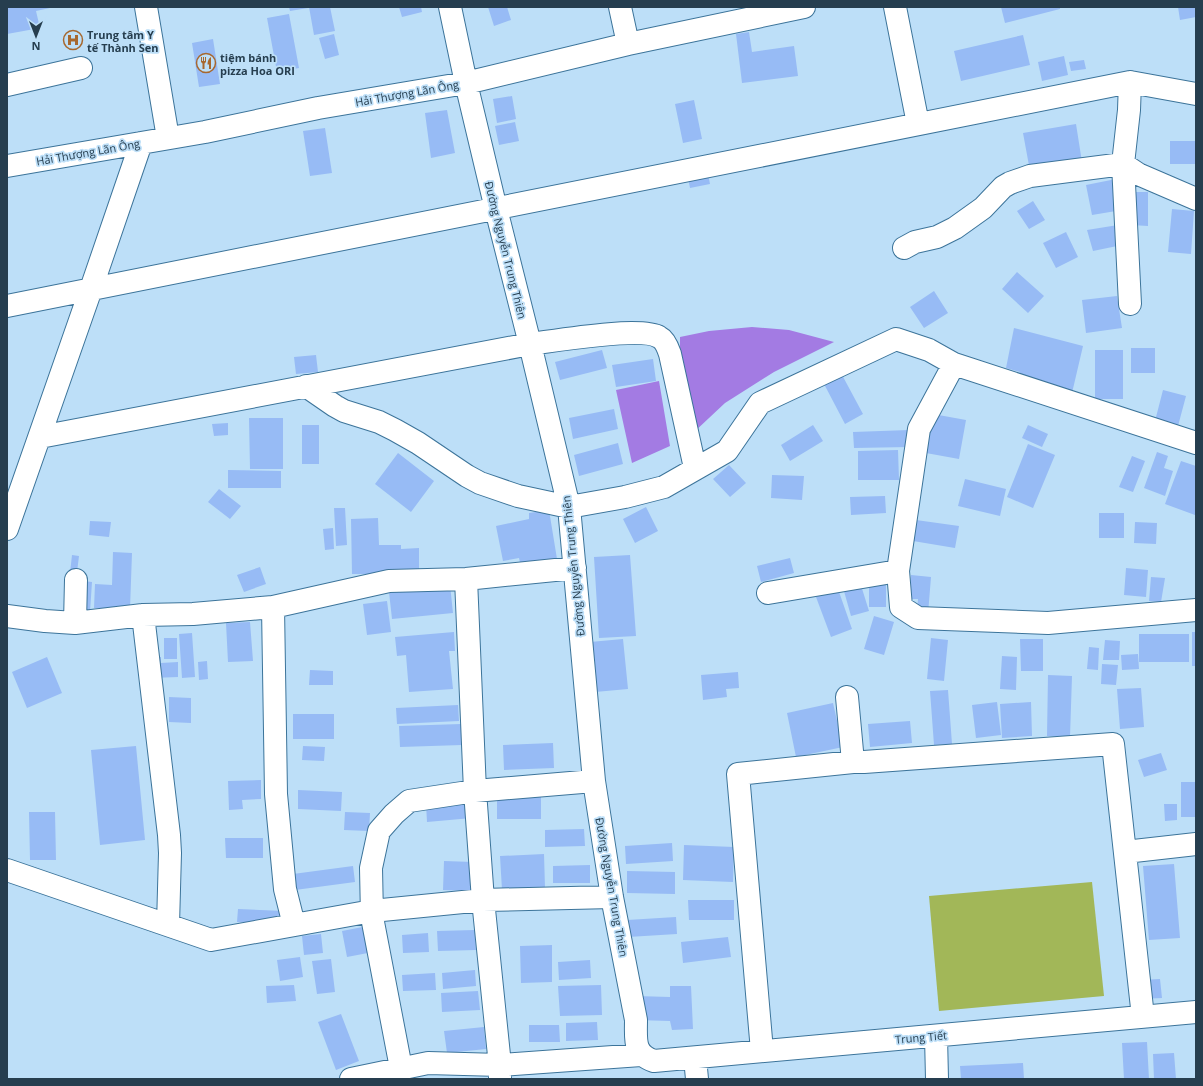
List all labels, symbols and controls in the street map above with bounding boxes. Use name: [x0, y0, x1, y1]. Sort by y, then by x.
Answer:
north arrow: [16, 16, 56, 56]
place label: Trung tâm Y tế Thành Sen: [87, 27, 158, 55]
hospital icon: Trung tâm Y tế Thành Sen: [62, 29, 84, 51]
text: N: [32, 39, 40, 54]
place label: tiệm bánh pizza Hoa ORI: [220, 50, 295, 78]
restaurant icon: tiệm bánh pizza Hoa ORI: [195, 52, 217, 74]
street label: Hải Thượng Lãn Ông: [354, 76, 460, 110]
street label: Hải Thượng Lãn Ông: [35, 135, 141, 169]
street label: Đường Nguyễn Trung Thiên: [482, 180, 530, 320]
street label: Đường Nguyễn Trung Thiên: [558, 495, 588, 637]
street label: Đường Nguyễn Trung Thiên: [592, 816, 632, 958]
street label: Trung Tiết: [895, 1027, 948, 1047]

